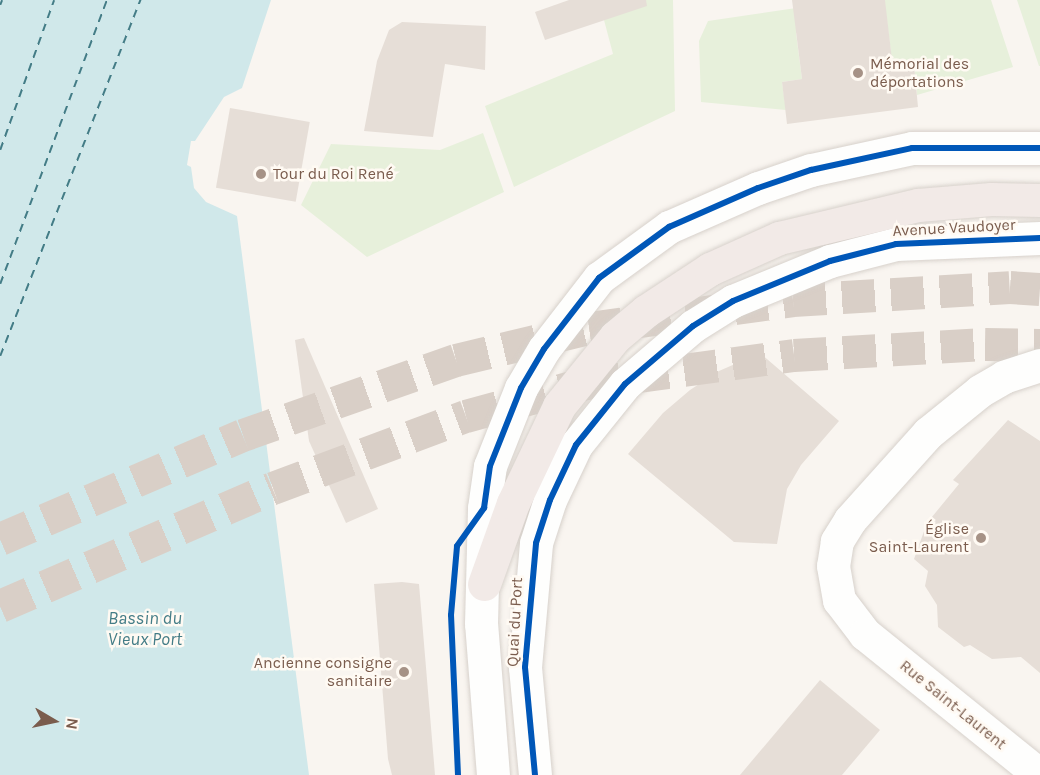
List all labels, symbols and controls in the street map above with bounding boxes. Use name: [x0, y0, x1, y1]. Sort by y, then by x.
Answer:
place label: Mémorial des déportations: [870, 54, 969, 92]
marker: Mémorial des déportations: [851, 66, 865, 80]
place label: Tour du Roi René: [273, 164, 394, 184]
marker: Tour du Roi René: [254, 167, 268, 181]
street label: Avenue Vaudoyer: [892, 215, 1016, 241]
place label: Église Saint-Laurent: [869, 519, 969, 557]
marker: Église Saint-Laurent: [974, 531, 988, 545]
street label: Quai du Port: [503, 577, 527, 667]
water label: Bassin du Vieux Port: [108, 608, 182, 650]
place label: Ancienne consigne sanitaire: [254, 653, 392, 691]
street label: Rue Saint-Laurent: [896, 656, 1010, 754]
marker: Ancienne consigne sanitaire: [397, 665, 411, 679]
north arrow: [24, 691, 84, 751]
text: N: [62, 717, 83, 731]

